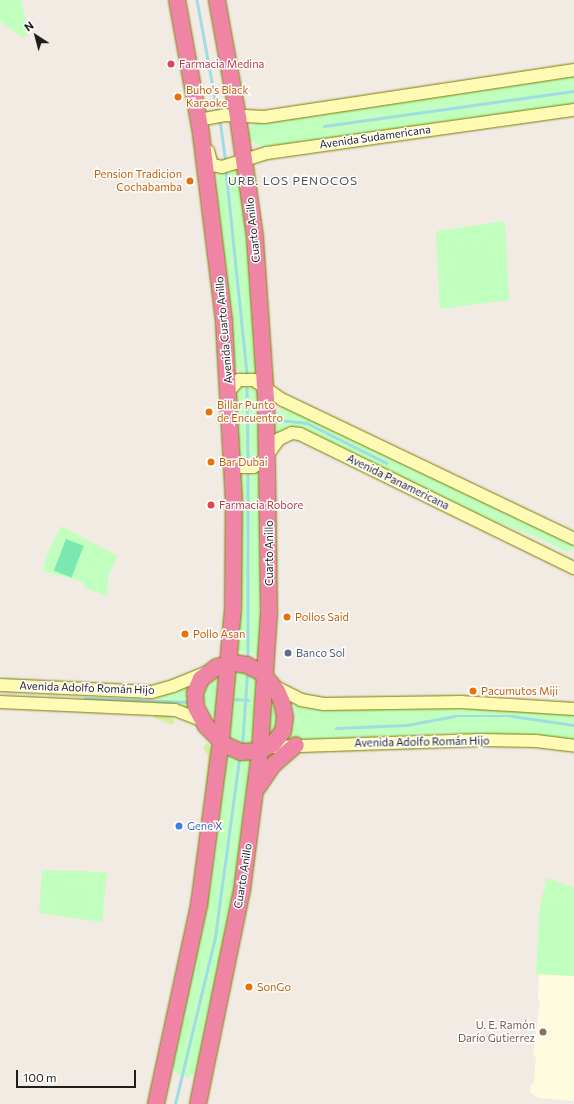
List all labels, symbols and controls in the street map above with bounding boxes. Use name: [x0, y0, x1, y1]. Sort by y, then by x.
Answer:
north arrow: [16, 16, 56, 56]
text: N: [21, 18, 36, 34]
place label: Farmacia Medina: [179, 57, 264, 71]
marker: Farmacia Medina: [166, 59, 176, 69]
place label: Buho's Black Karaoke: [186, 84, 249, 110]
marker: Buho's Black Karaoke: [173, 92, 183, 102]
street label: Avenida Sudamericana: [318, 123, 432, 151]
place label: Pension Tradicion Cochabamba: [94, 168, 182, 194]
district label: URB. LOS PENOCOS: [228, 174, 358, 188]
marker: Pension Tradicion Cochabamba: [185, 176, 195, 186]
street label: Cuarto Anillo: [243, 197, 263, 263]
street label: Avenida Cuarto Anillo: [213, 276, 235, 384]
place label: Billar Punto de Encuentro: [217, 399, 283, 425]
marker: Billar Punto de Encuentro: [204, 407, 214, 417]
street label: Avenida Panamericana: [345, 451, 451, 513]
place label: Bar Dubai: [219, 455, 268, 469]
marker: Bar Dubai: [206, 457, 216, 467]
place label: Farmacia Robore: [219, 498, 303, 512]
marker: Farmacia Robore: [206, 500, 216, 510]
street label: Cuarto Anillo: [262, 520, 276, 586]
place label: Pollos Said: [295, 610, 349, 624]
marker: Pollos Said: [282, 612, 292, 622]
place label: Pollo Asan: [193, 627, 245, 641]
marker: Pollo Asan: [180, 629, 190, 639]
place label: Banco Sol: [296, 646, 345, 660]
marker: Banco Sol: [283, 648, 293, 658]
street label: Avenida Adolfo Román Hijo: [19, 679, 155, 697]
place label: Pacumutos Miji: [481, 684, 558, 698]
marker: Pacumutos Miji: [468, 686, 478, 696]
street label: Avenida Adolfo Román Hijo: [354, 734, 490, 750]
place label: Gene X: [187, 819, 223, 833]
marker: Gene X: [174, 821, 184, 831]
street label: Cuarto Anillo: [231, 842, 255, 910]
place label: SonGo: [257, 980, 291, 994]
marker: SonGo: [244, 982, 254, 992]
place label: U. E. Ramón Darío Gutierrez: [458, 1019, 535, 1045]
marker: U. E. Ramón Darío Gutierrez: [538, 1027, 548, 1037]
scale bar: [18, 1062, 138, 1088]
text: 100 m: [23, 1070, 57, 1084]

